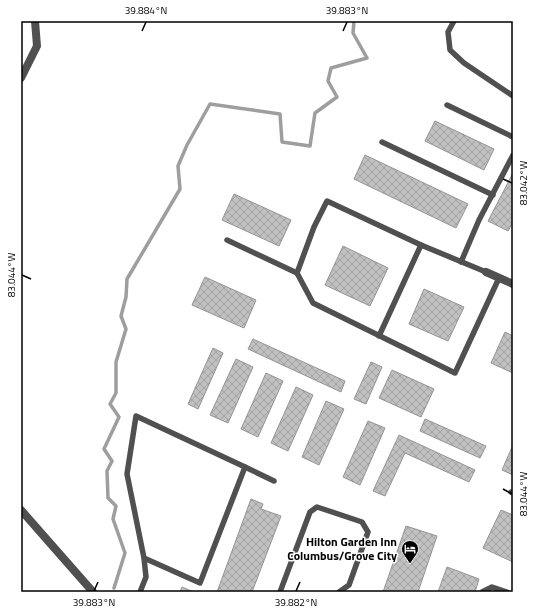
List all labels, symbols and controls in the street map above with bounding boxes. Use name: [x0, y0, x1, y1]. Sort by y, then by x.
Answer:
text: 39.884°N: [125, 3, 167, 18]
text: 39.883°N: [326, 3, 368, 18]
text: 83.042°W: [516, 161, 531, 205]
text: 83.044°W: [4, 253, 19, 297]
text: 83.044°W: [516, 472, 531, 516]
place label: Hilton Garden Inn Columbus/Grove City: [287, 532, 397, 565]
hotel icon: Hilton Garden Inn Columbus/Grove City: [400, 539, 420, 564]
text: 39.883°N: [73, 595, 115, 610]
text: 39.882°N: [275, 595, 317, 610]

